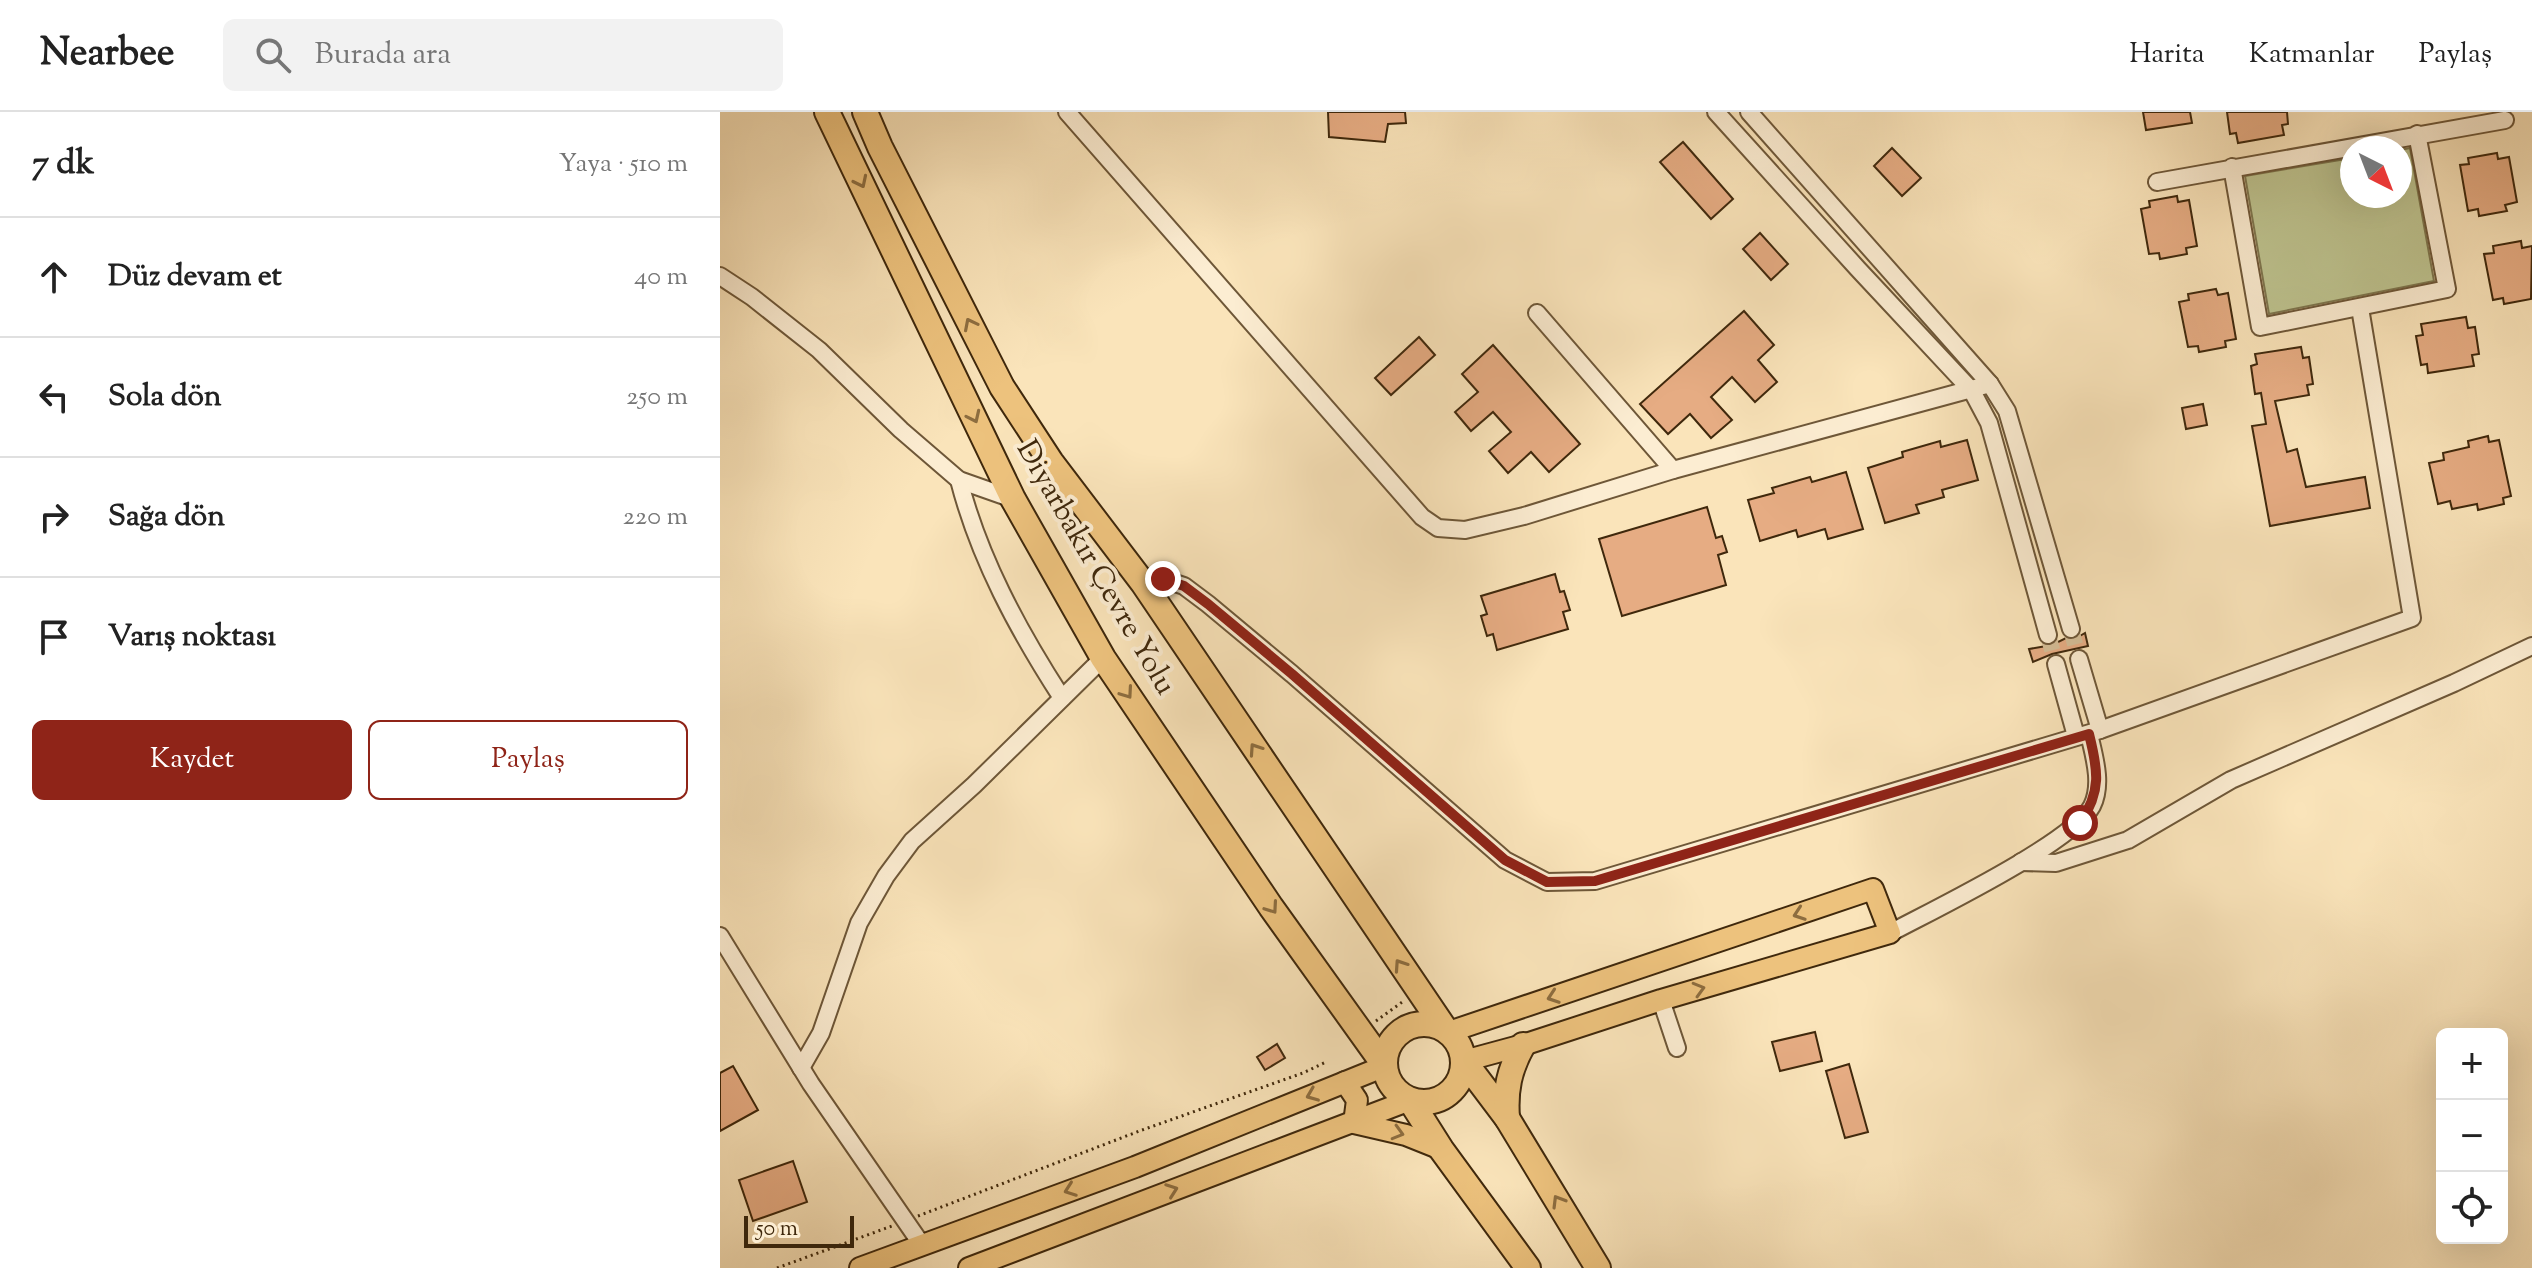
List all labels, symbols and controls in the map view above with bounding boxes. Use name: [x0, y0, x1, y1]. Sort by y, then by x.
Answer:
search box: [223, 19, 783, 91]
text: Nearbee: [40, 28, 175, 82]
icon: search: [251, 33, 295, 77]
text: Burada ara: [315, 34, 451, 77]
text: Harita: [2129, 35, 2205, 75]
text: Katmanlar: [2249, 35, 2375, 75]
text: Paylaş: [2419, 35, 2492, 75]
north arrow: [2340, 136, 2412, 208]
text: 7 dk: [32, 140, 94, 189]
text: Yaya · 510 m: [559, 146, 688, 183]
one-way arrow: [851, 174, 867, 189]
icon: ahead: [32, 255, 76, 299]
text: Düz devam et: [108, 256, 282, 299]
text: 40 m: [634, 259, 688, 296]
one-way arrow: [965, 318, 980, 333]
icon: left: [32, 375, 76, 419]
text: Sola dön: [108, 376, 222, 419]
text: 250 m: [626, 379, 688, 416]
one-way arrow: [964, 408, 980, 423]
street label: Diyarbakır Çevre Yolu: [1004, 432, 1186, 704]
icon: right: [32, 495, 76, 539]
text: Sağa dön: [108, 496, 225, 539]
text: 220 m: [623, 499, 688, 536]
route end: [1145, 561, 1181, 597]
icon: arrive: [32, 615, 76, 659]
text: Varış noktası: [108, 616, 276, 659]
one-way arrow: [1117, 684, 1132, 698]
button: Kaydet: [32, 720, 352, 800]
button: Paylaş: [368, 720, 688, 800]
one-way arrow: [1250, 744, 1265, 758]
route start: [2062, 805, 2098, 841]
one-way arrow: [1262, 900, 1277, 914]
one-way arrow: [1793, 905, 1807, 921]
one-way arrow: [1395, 959, 1410, 973]
one-way arrow: [1692, 982, 1706, 999]
one-way arrow: [1546, 988, 1560, 1004]
map controls: [2436, 1028, 2508, 1244]
button: +: [2436, 1028, 2508, 1100]
one-way arrow: [1306, 1085, 1320, 1101]
button: −: [2436, 1100, 2508, 1172]
one-way arrow: [1391, 1124, 1405, 1140]
button: locate: [2436, 1172, 2508, 1244]
one-way arrow: [1064, 1181, 1078, 1197]
one-way arrow: [1164, 1183, 1178, 1200]
one-way arrow: [1552, 1195, 1567, 1210]
scale bar: [744, 1212, 854, 1248]
text: 50 m: [756, 1214, 798, 1246]

